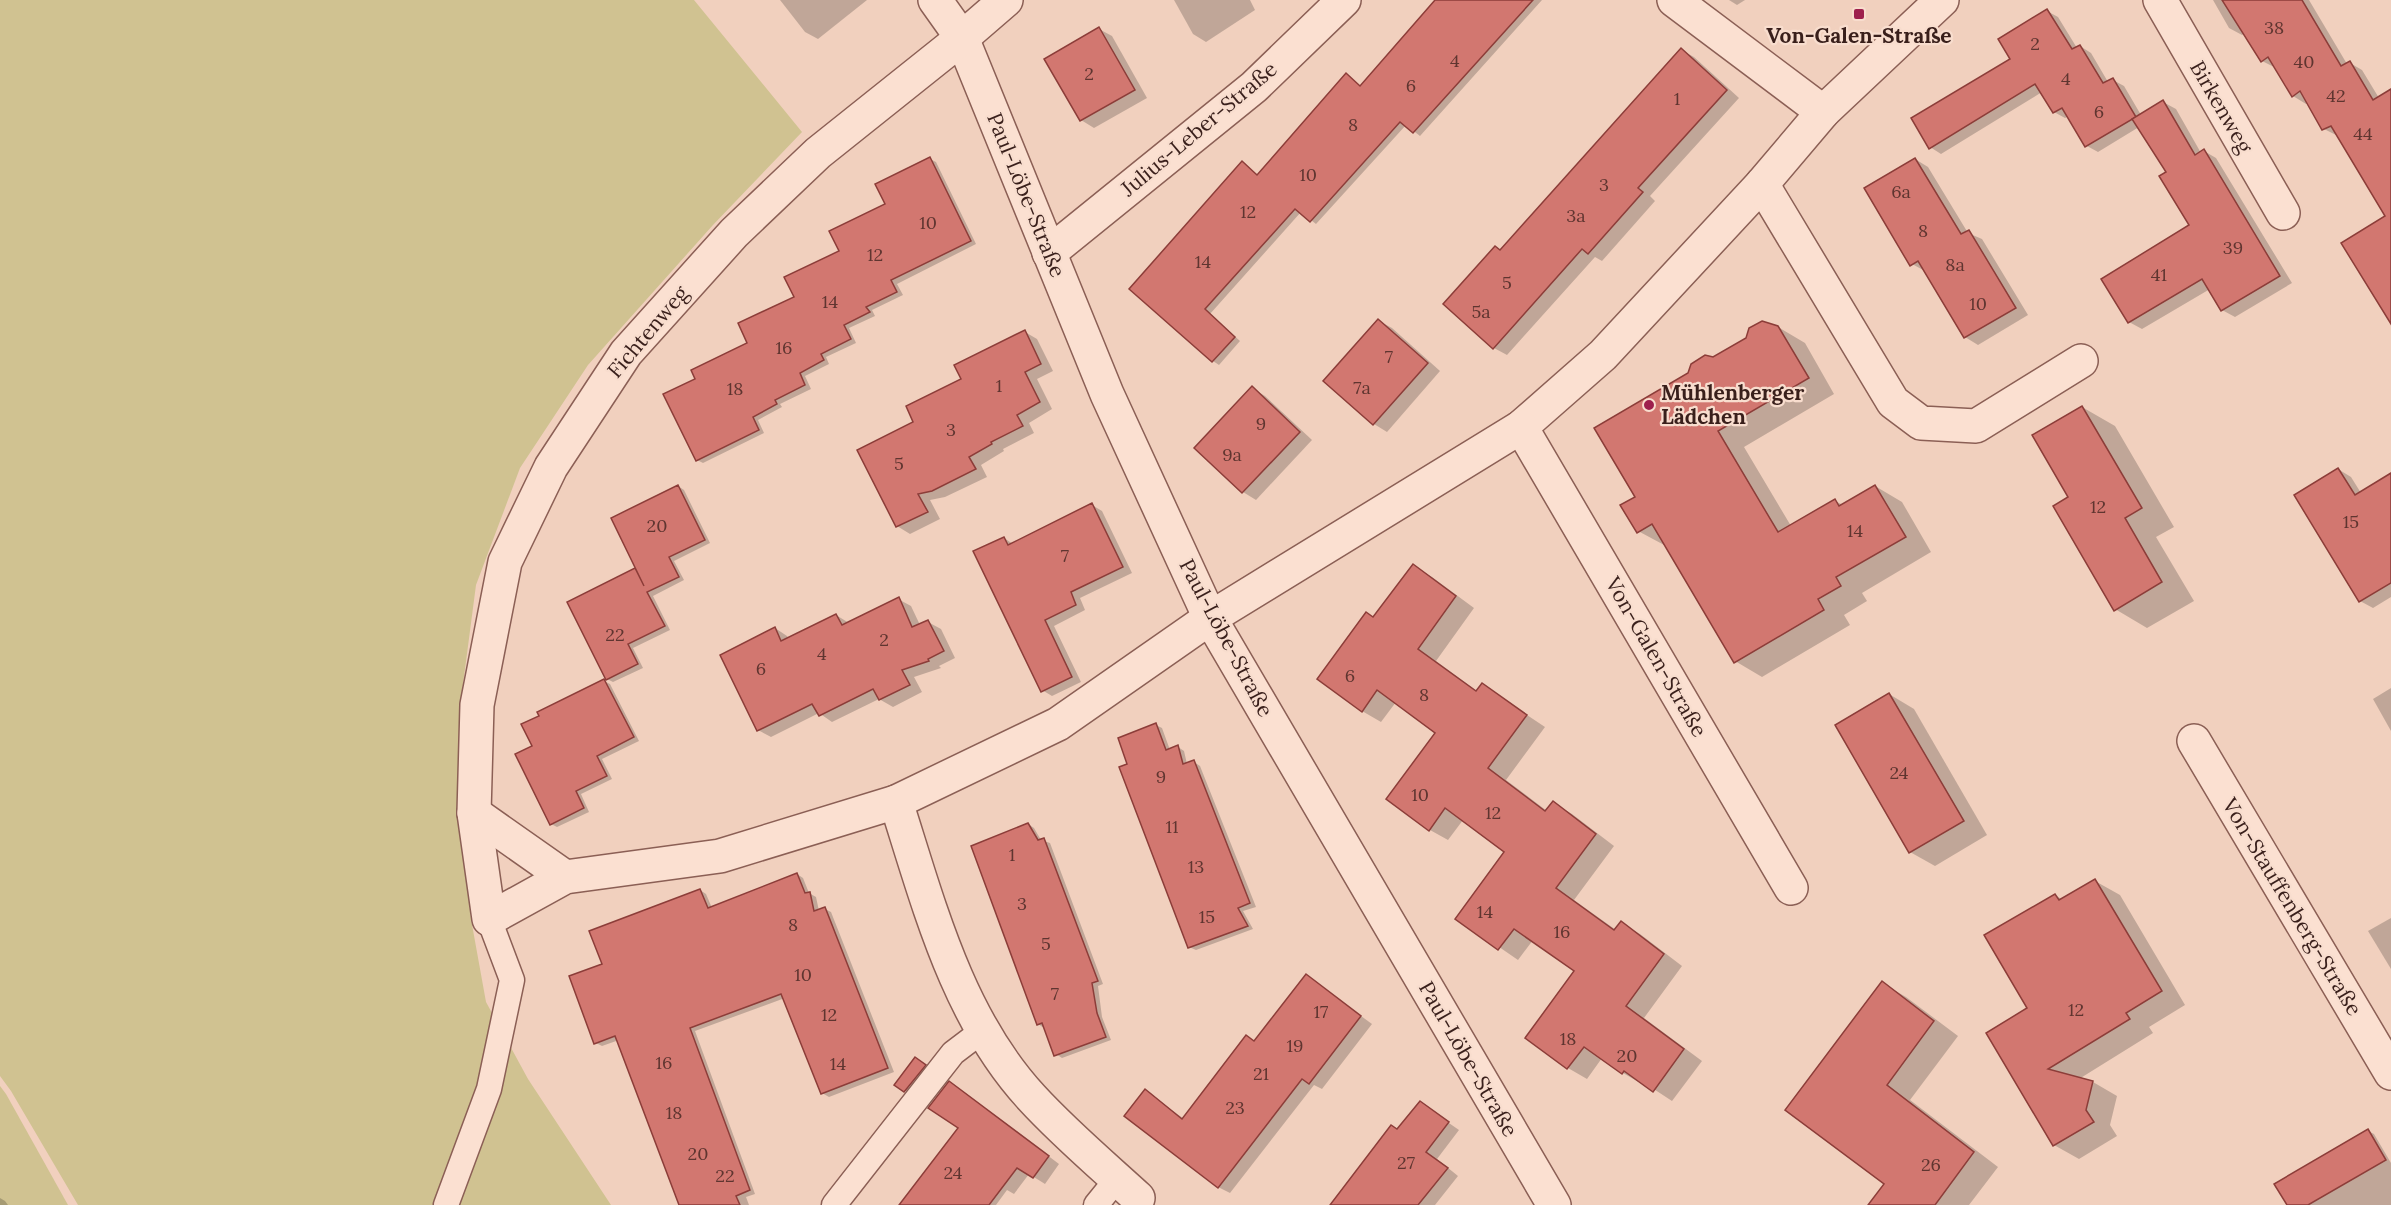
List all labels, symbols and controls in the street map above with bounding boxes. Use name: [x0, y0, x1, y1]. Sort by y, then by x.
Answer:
marker: Von-Galen-Straße: [1852, 7, 1866, 21]
house number: 38: [2264, 16, 2284, 39]
place label: Von-Galen-Straße: [1766, 22, 1952, 49]
house number: 2: [2030, 32, 2040, 55]
house number: 4: [1450, 49, 1460, 72]
house number: 40: [2294, 50, 2314, 73]
street label: Julius-Leber-Straße: [1114, 55, 1282, 202]
street label: Birkenweg: [2184, 56, 2259, 158]
house number: 2: [1084, 62, 1094, 85]
house number: 4: [2061, 67, 2071, 90]
house number: 6: [1406, 74, 1416, 97]
house number: 42: [2326, 84, 2346, 107]
house number: 1: [1674, 87, 1680, 110]
house number: 6: [2094, 100, 2104, 123]
street label: Paul-Löbe-Straße: [981, 109, 1072, 281]
house number: 8: [1348, 113, 1358, 136]
house number: 44: [2353, 122, 2373, 145]
house number: 10: [1299, 163, 1317, 186]
house number: 3: [1599, 173, 1609, 196]
house number: 6a: [1891, 180, 1911, 203]
house number: 12: [1240, 200, 1256, 223]
house number: 3a: [1566, 204, 1586, 227]
house number: 10: [919, 211, 937, 234]
house number: 8: [1918, 219, 1928, 242]
house number: 39: [2223, 236, 2243, 259]
house number: 12: [867, 243, 883, 266]
house number: 14: [1195, 250, 1211, 273]
house number: 8a: [1945, 253, 1965, 276]
house number: 41: [2151, 263, 2167, 286]
house number: 5: [1502, 271, 1512, 294]
street label: Fichtenweg: [601, 280, 694, 383]
house number: 14: [822, 290, 838, 313]
house number: 10: [1969, 292, 1987, 315]
house number: 5a: [1471, 300, 1491, 323]
house number: 16: [776, 336, 792, 359]
house number: 7: [1385, 345, 1393, 368]
house number: 1: [996, 374, 1002, 397]
house number: 7a: [1353, 376, 1371, 399]
house number: 18: [727, 377, 743, 400]
place label: Mühlenberger Lädchen: [1661, 379, 1804, 430]
marker: Mühlenberger Lädchen: [1642, 398, 1656, 412]
house number: 9: [1256, 412, 1266, 435]
house number: 3: [946, 418, 956, 441]
house number: 9a: [1222, 443, 1242, 466]
house number: 5: [894, 452, 904, 475]
house number: 12: [2090, 495, 2106, 518]
house number: 15: [2343, 510, 2359, 533]
house number: 20: [647, 514, 667, 537]
house number: 14: [1847, 519, 1863, 542]
house number: 7: [1061, 544, 1069, 567]
street label: Paul-Löbe-Straße: [1173, 554, 1279, 721]
street label: Von-Galen-Straße: [1599, 571, 1713, 742]
house number: 22: [605, 623, 625, 646]
house number: 2: [879, 628, 889, 651]
house number: 4: [817, 642, 827, 665]
house number: 6: [756, 657, 766, 680]
house number: 6: [1345, 664, 1355, 687]
house number: 8: [1419, 683, 1429, 706]
house number: 24: [1889, 761, 1909, 784]
house number: 9: [1156, 765, 1166, 788]
house number: 10: [1411, 783, 1429, 806]
street label: Von-Stauffenberg-Straße: [2216, 792, 2368, 1020]
house number: 12: [1485, 801, 1501, 824]
house number: 11: [1165, 815, 1179, 838]
house number: 1: [1009, 843, 1015, 866]
house number: 13: [1188, 855, 1204, 878]
house number: 3: [1017, 892, 1027, 915]
house number: 14: [1477, 900, 1493, 923]
house number: 15: [1199, 905, 1215, 928]
house number: 8: [788, 913, 798, 936]
house number: 16: [1554, 920, 1570, 943]
house number: 5: [1041, 932, 1051, 955]
house number: 10: [794, 963, 812, 986]
street label: Paul-Löbe-Straße: [1413, 976, 1524, 1141]
house number: 7: [1051, 982, 1059, 1005]
house number: 12: [2068, 998, 2084, 1021]
house number: 17: [1314, 1000, 1328, 1023]
house number: 12: [821, 1003, 837, 1026]
house number: 18: [1560, 1027, 1576, 1050]
house number: 19: [1287, 1034, 1303, 1057]
house number: 20: [1617, 1044, 1637, 1067]
house number: 16: [656, 1051, 672, 1074]
house number: 14: [830, 1052, 846, 1075]
house number: 21: [1253, 1062, 1269, 1085]
house number: 23: [1225, 1096, 1245, 1119]
house number: 18: [666, 1101, 682, 1124]
house number: 20: [688, 1142, 708, 1165]
house number: 27: [1397, 1151, 1415, 1174]
house number: 26: [1921, 1153, 1941, 1176]
house number: 24: [943, 1161, 963, 1184]
house number: 22: [715, 1164, 735, 1187]

